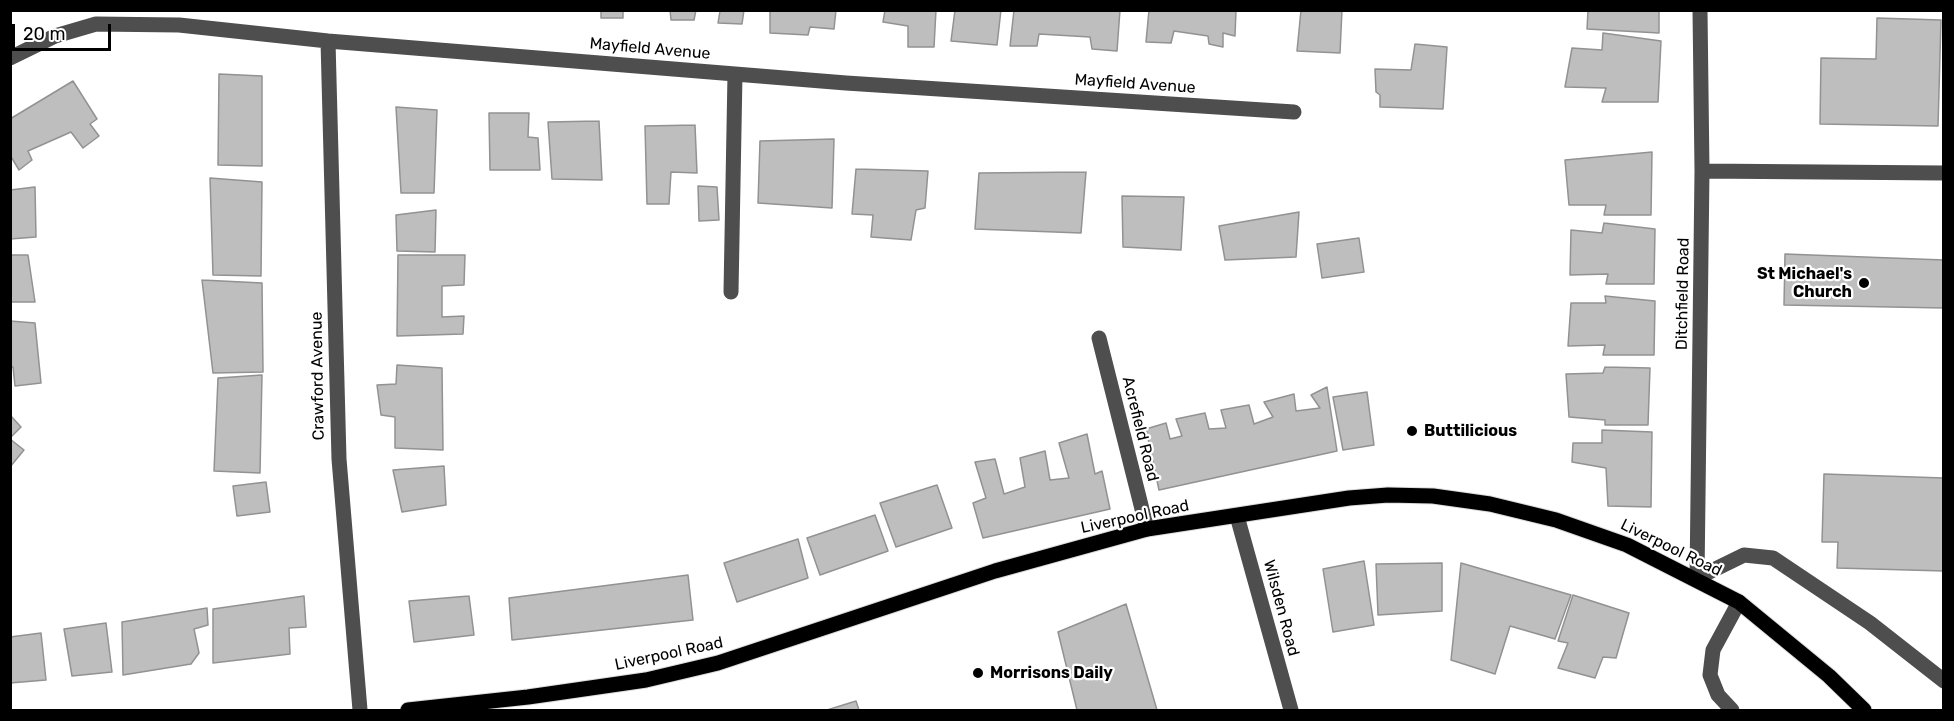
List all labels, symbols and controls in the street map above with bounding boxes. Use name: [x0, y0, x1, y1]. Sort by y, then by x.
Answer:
scale bar: [15, 12, 114, 50]
text: 20 m: [23, 23, 65, 45]
street label: Mayfield Avenue: [589, 34, 711, 64]
street label: Mayfield Avenue: [1074, 70, 1196, 98]
street label: Ditchfield Road: [1672, 238, 1694, 350]
place label: St Michael's Church: [1757, 264, 1852, 302]
marker: St Michael's Church: [1857, 276, 1871, 290]
street label: Crawford Avenue: [307, 311, 329, 441]
street label: Acrefield Road: [1118, 375, 1162, 483]
place label: Buttilicious: [1424, 421, 1517, 441]
marker: Buttilicious: [1405, 424, 1419, 438]
street label: Liverpool Road: [1079, 496, 1191, 538]
street label: Liverpool Road: [1617, 515, 1725, 581]
street label: Wilsden Road: [1259, 558, 1303, 658]
street label: Liverpool Road: [613, 633, 725, 675]
place label: Morrisons Daily: [990, 663, 1113, 683]
marker: Morrisons Daily: [971, 666, 985, 680]

